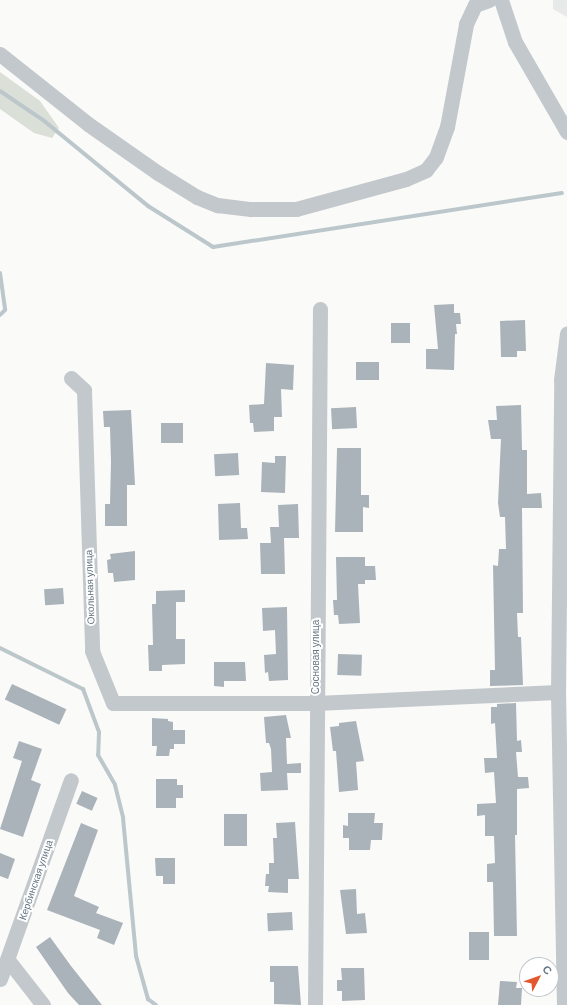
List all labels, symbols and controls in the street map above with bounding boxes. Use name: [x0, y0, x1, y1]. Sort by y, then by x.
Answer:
street label: Окольная улица: [83, 549, 97, 625]
street label: Сосновая улица: [310, 620, 322, 694]
street label: Кербинская улица: [17, 838, 55, 922]
north arrow: [519, 957, 559, 997]
text: С: [540, 962, 555, 977]

